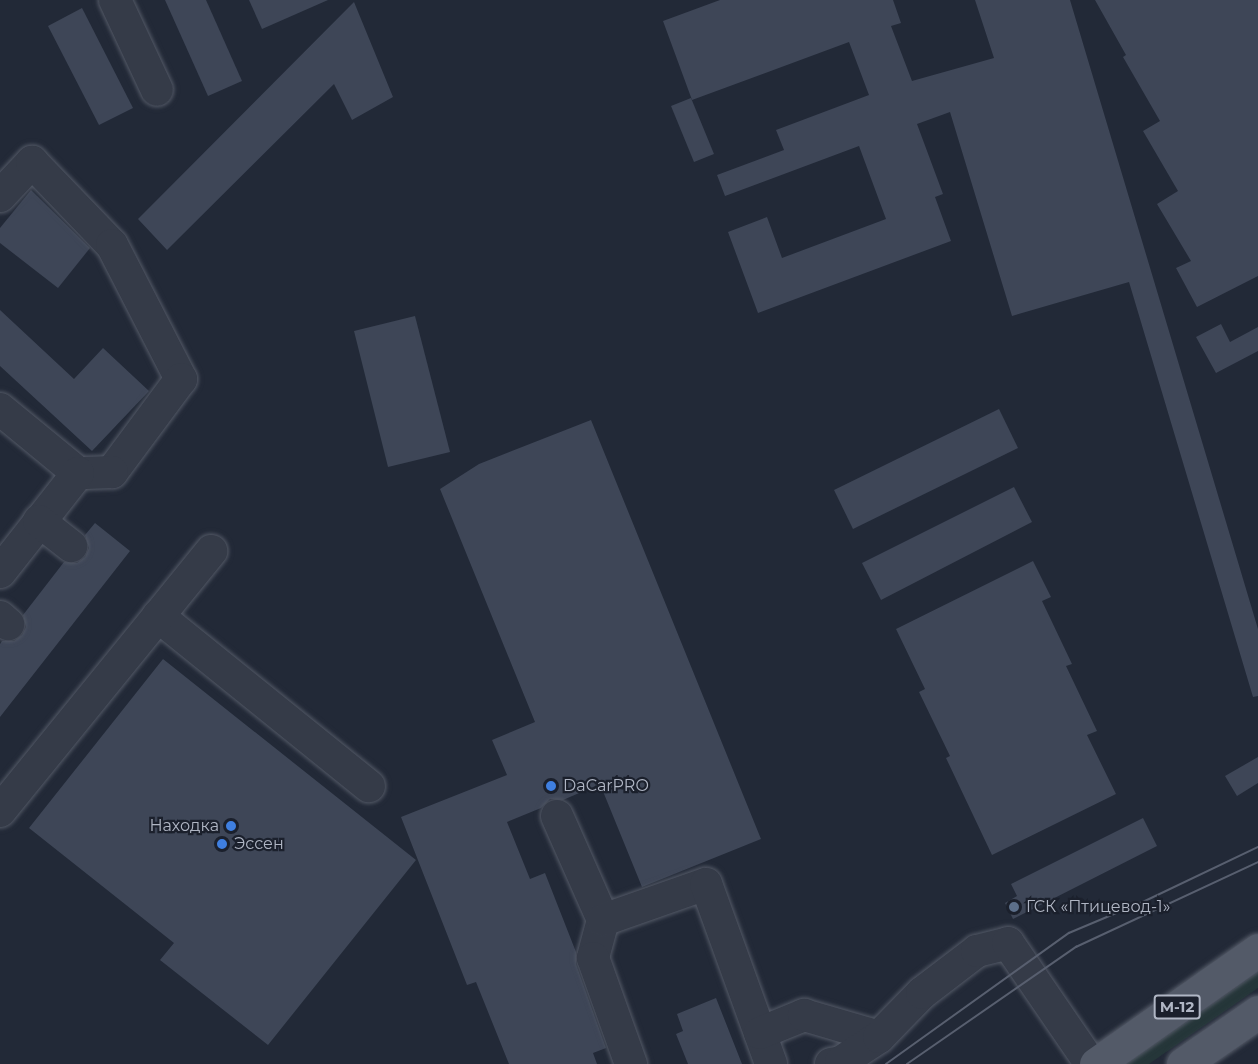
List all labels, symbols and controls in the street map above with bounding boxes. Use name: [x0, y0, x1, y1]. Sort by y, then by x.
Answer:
place label: DaCarPRO: [563, 776, 649, 796]
marker: DaCarPRO: [544, 779, 558, 793]
place label: Находка: [149, 816, 219, 836]
marker: Находка: [224, 819, 238, 833]
place label: Эссен: [234, 834, 284, 854]
marker: Эссен: [215, 837, 229, 851]
place label: ГСК «Птицевод-1»: [1026, 897, 1170, 917]
marker: ГСК «Птицевод-1»: [1007, 900, 1021, 914]
road number: М-12: [1153, 995, 1201, 1019]

